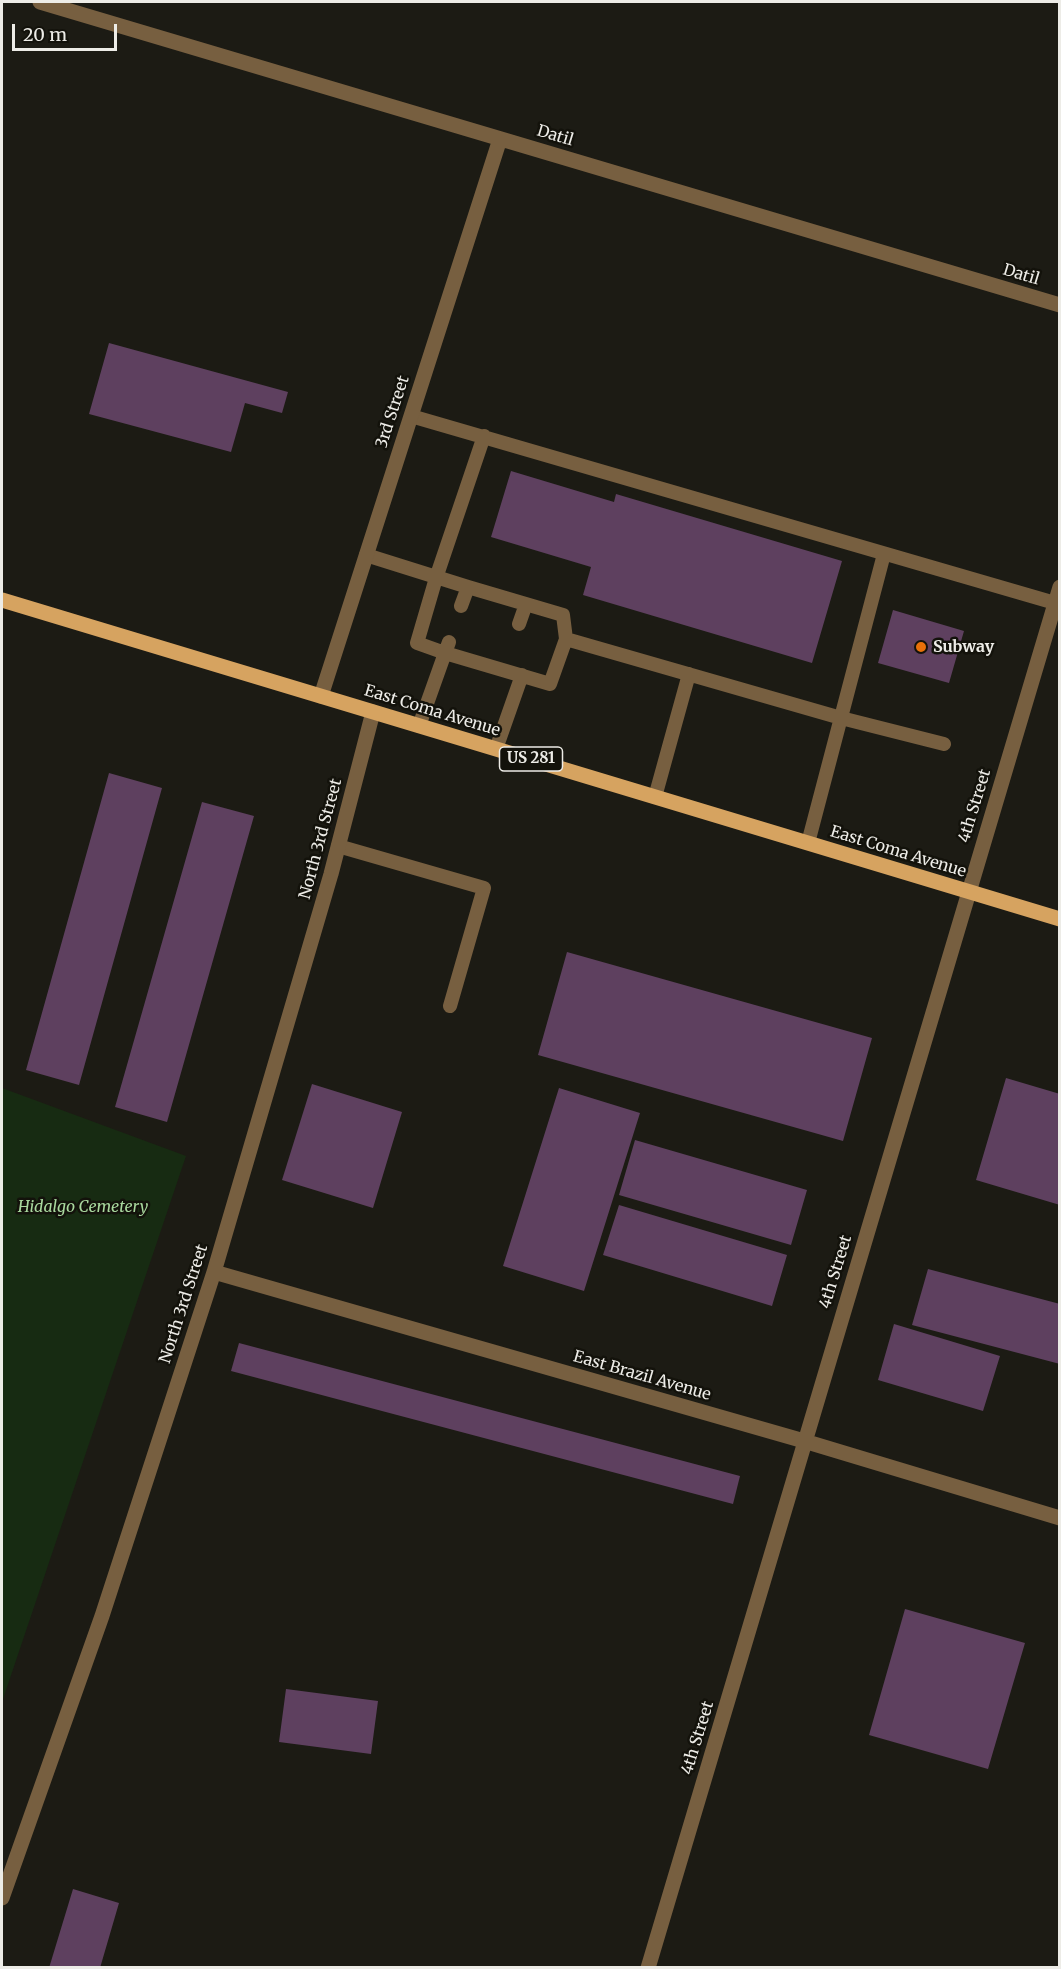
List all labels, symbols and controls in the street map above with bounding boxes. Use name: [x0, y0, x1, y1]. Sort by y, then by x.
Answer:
scale bar: [15, 12, 120, 50]
text: 20 m: [23, 23, 67, 46]
street label: Datil: [534, 121, 576, 151]
street label: Datil: [1000, 260, 1042, 290]
street label: 3rd Street: [372, 373, 414, 451]
place label: Subway: [933, 637, 994, 657]
marker: Subway: [914, 640, 928, 654]
street label: East Coma Avenue: [362, 681, 502, 741]
road number: US 281: [500, 747, 562, 771]
street label: 4th Street: [955, 767, 995, 845]
street label: North 3rd Street: [296, 777, 346, 901]
street label: East Coma Avenue: [828, 822, 968, 882]
park label: Hidalgo Cemetery: [18, 1197, 148, 1217]
street label: 4th Street: [816, 1233, 856, 1311]
street label: North 3rd Street: [156, 1242, 212, 1366]
street label: East Brazil Avenue: [571, 1347, 713, 1405]
street label: 4th Street: [678, 1699, 718, 1777]

